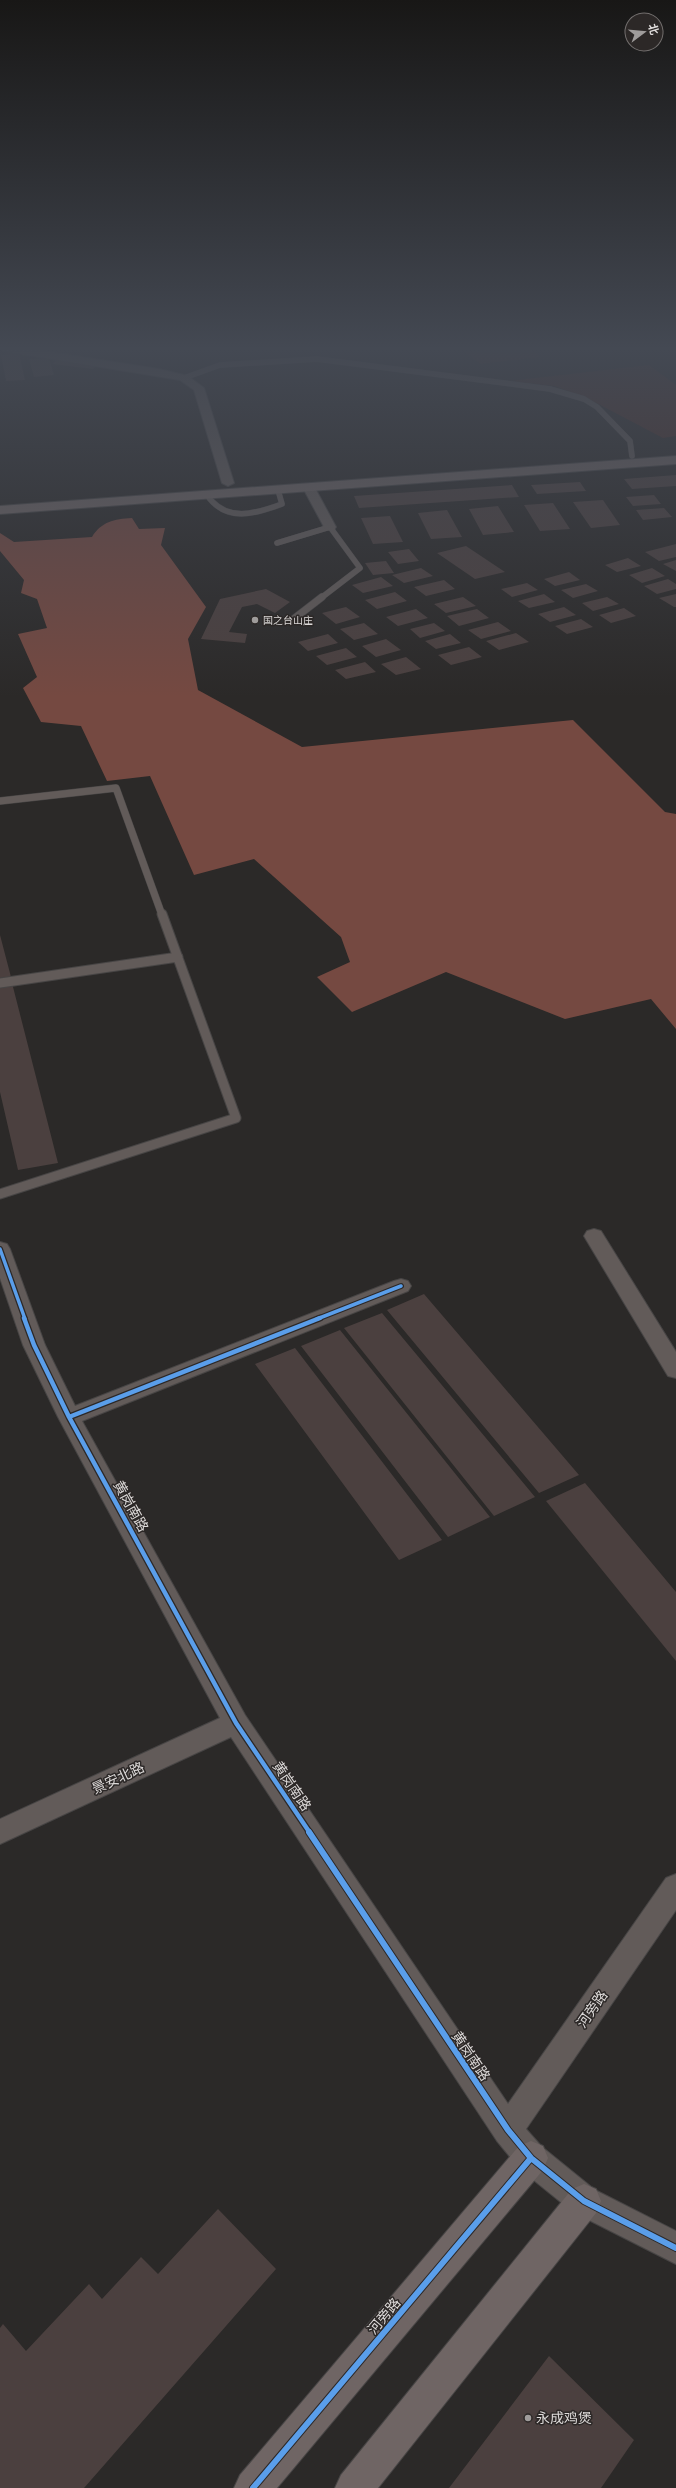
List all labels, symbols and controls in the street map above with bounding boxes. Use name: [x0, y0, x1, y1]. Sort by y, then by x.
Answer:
north arrow: [624, 12, 664, 52]
text: 北: [645, 22, 661, 36]
marker: 国之台山庄: [250, 615, 260, 625]
place label: 国之台山庄: [263, 615, 313, 626]
street label: 黄岗南路: [110, 1478, 152, 1534]
street label: 黄岗南路: [270, 1758, 314, 1814]
street label: 景安北路: [89, 1759, 147, 1797]
street label: 河旁路: [573, 1987, 611, 2031]
street label: 黄岗南路: [449, 2028, 493, 2084]
street label: 河旁路: [364, 2295, 404, 2337]
place label: 永成鸡煲: [536, 2410, 592, 2426]
marker: 永成鸡煲: [523, 2413, 533, 2423]

